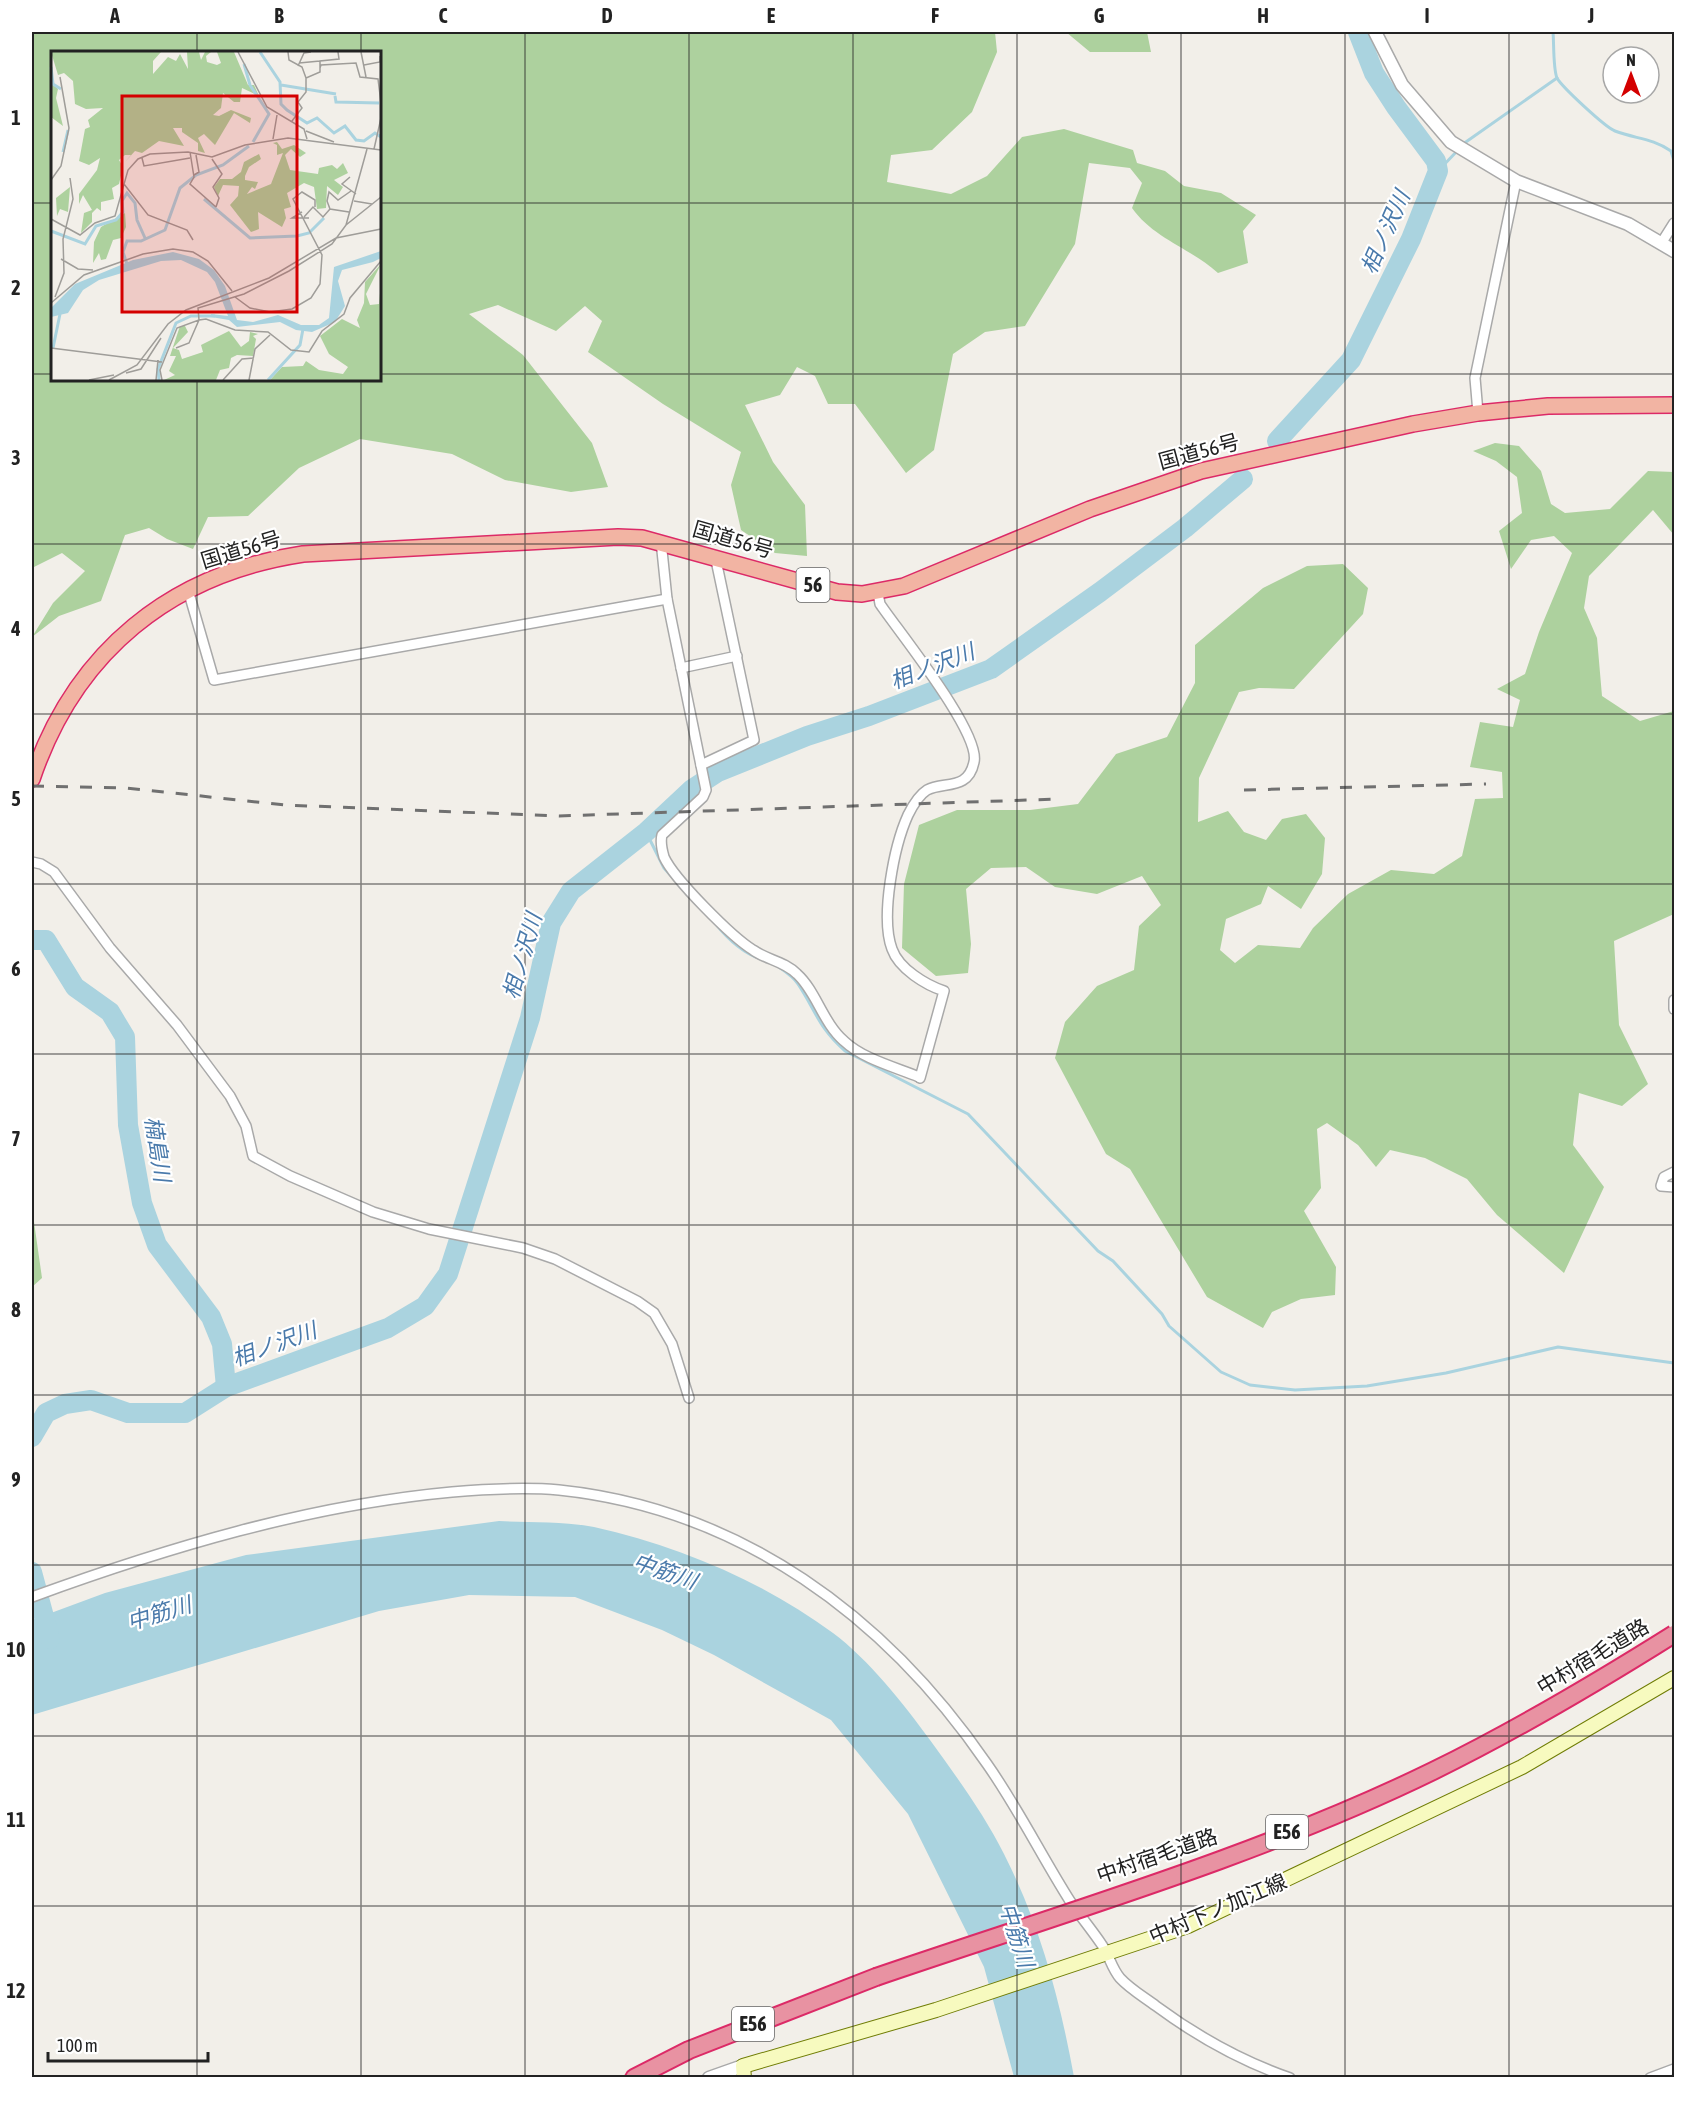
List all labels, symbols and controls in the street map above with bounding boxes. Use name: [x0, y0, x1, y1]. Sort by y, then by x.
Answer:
text: A: [109, 4, 120, 27]
text: B: [274, 4, 284, 27]
text: C: [439, 4, 448, 27]
text: D: [601, 4, 613, 27]
text: E: [767, 4, 776, 27]
text: F: [931, 4, 939, 27]
text: G: [1094, 4, 1105, 27]
text: H: [1257, 4, 1269, 27]
text: I: [1424, 4, 1430, 27]
text: J: [1587, 4, 1594, 27]
north arrow: [1601, 45, 1661, 105]
inset map: [51, 51, 381, 381]
text: N: [1626, 51, 1636, 69]
text: 1: [11, 106, 21, 129]
water label: 相ノ沢川: [1355, 185, 1416, 277]
text: 2: [11, 276, 21, 299]
street label: 国道56号: [1156, 429, 1242, 473]
text: 3: [11, 446, 21, 469]
street label: 国道56号: [690, 516, 776, 562]
street label: 国道56号: [198, 525, 284, 573]
road number: 56: [796, 568, 830, 602]
text: 4: [10, 617, 21, 640]
water label: 相ノ沢川: [886, 637, 980, 694]
text: 5: [11, 787, 21, 810]
water label: 相ノ沢川: [497, 908, 547, 1002]
text: 6: [11, 957, 21, 980]
water label: 楠島川: [140, 1114, 176, 1186]
text: 7: [11, 1127, 21, 1150]
text: 8: [11, 1298, 21, 1321]
water label: 相ノ沢川: [228, 1316, 322, 1371]
text: 9: [11, 1468, 21, 1491]
water label: 中筋川: [630, 1548, 702, 1595]
water label: 中筋川: [124, 1590, 196, 1635]
street label: 中村宿毛道路: [1532, 1613, 1653, 1699]
text: 10: [7, 1638, 25, 1661]
text: 11: [7, 1808, 25, 1831]
road number: E56: [1266, 1815, 1308, 1849]
street label: 中村宿毛道路: [1093, 1823, 1220, 1887]
street label: 中村下ノ加江線: [1145, 1868, 1290, 1948]
water label: 中筋川: [994, 1900, 1040, 1972]
text: 12: [7, 1979, 25, 2002]
road number: E56: [732, 2007, 774, 2041]
scale bar: [48, 2025, 208, 2063]
text: 100 m: [57, 2035, 98, 2056]

